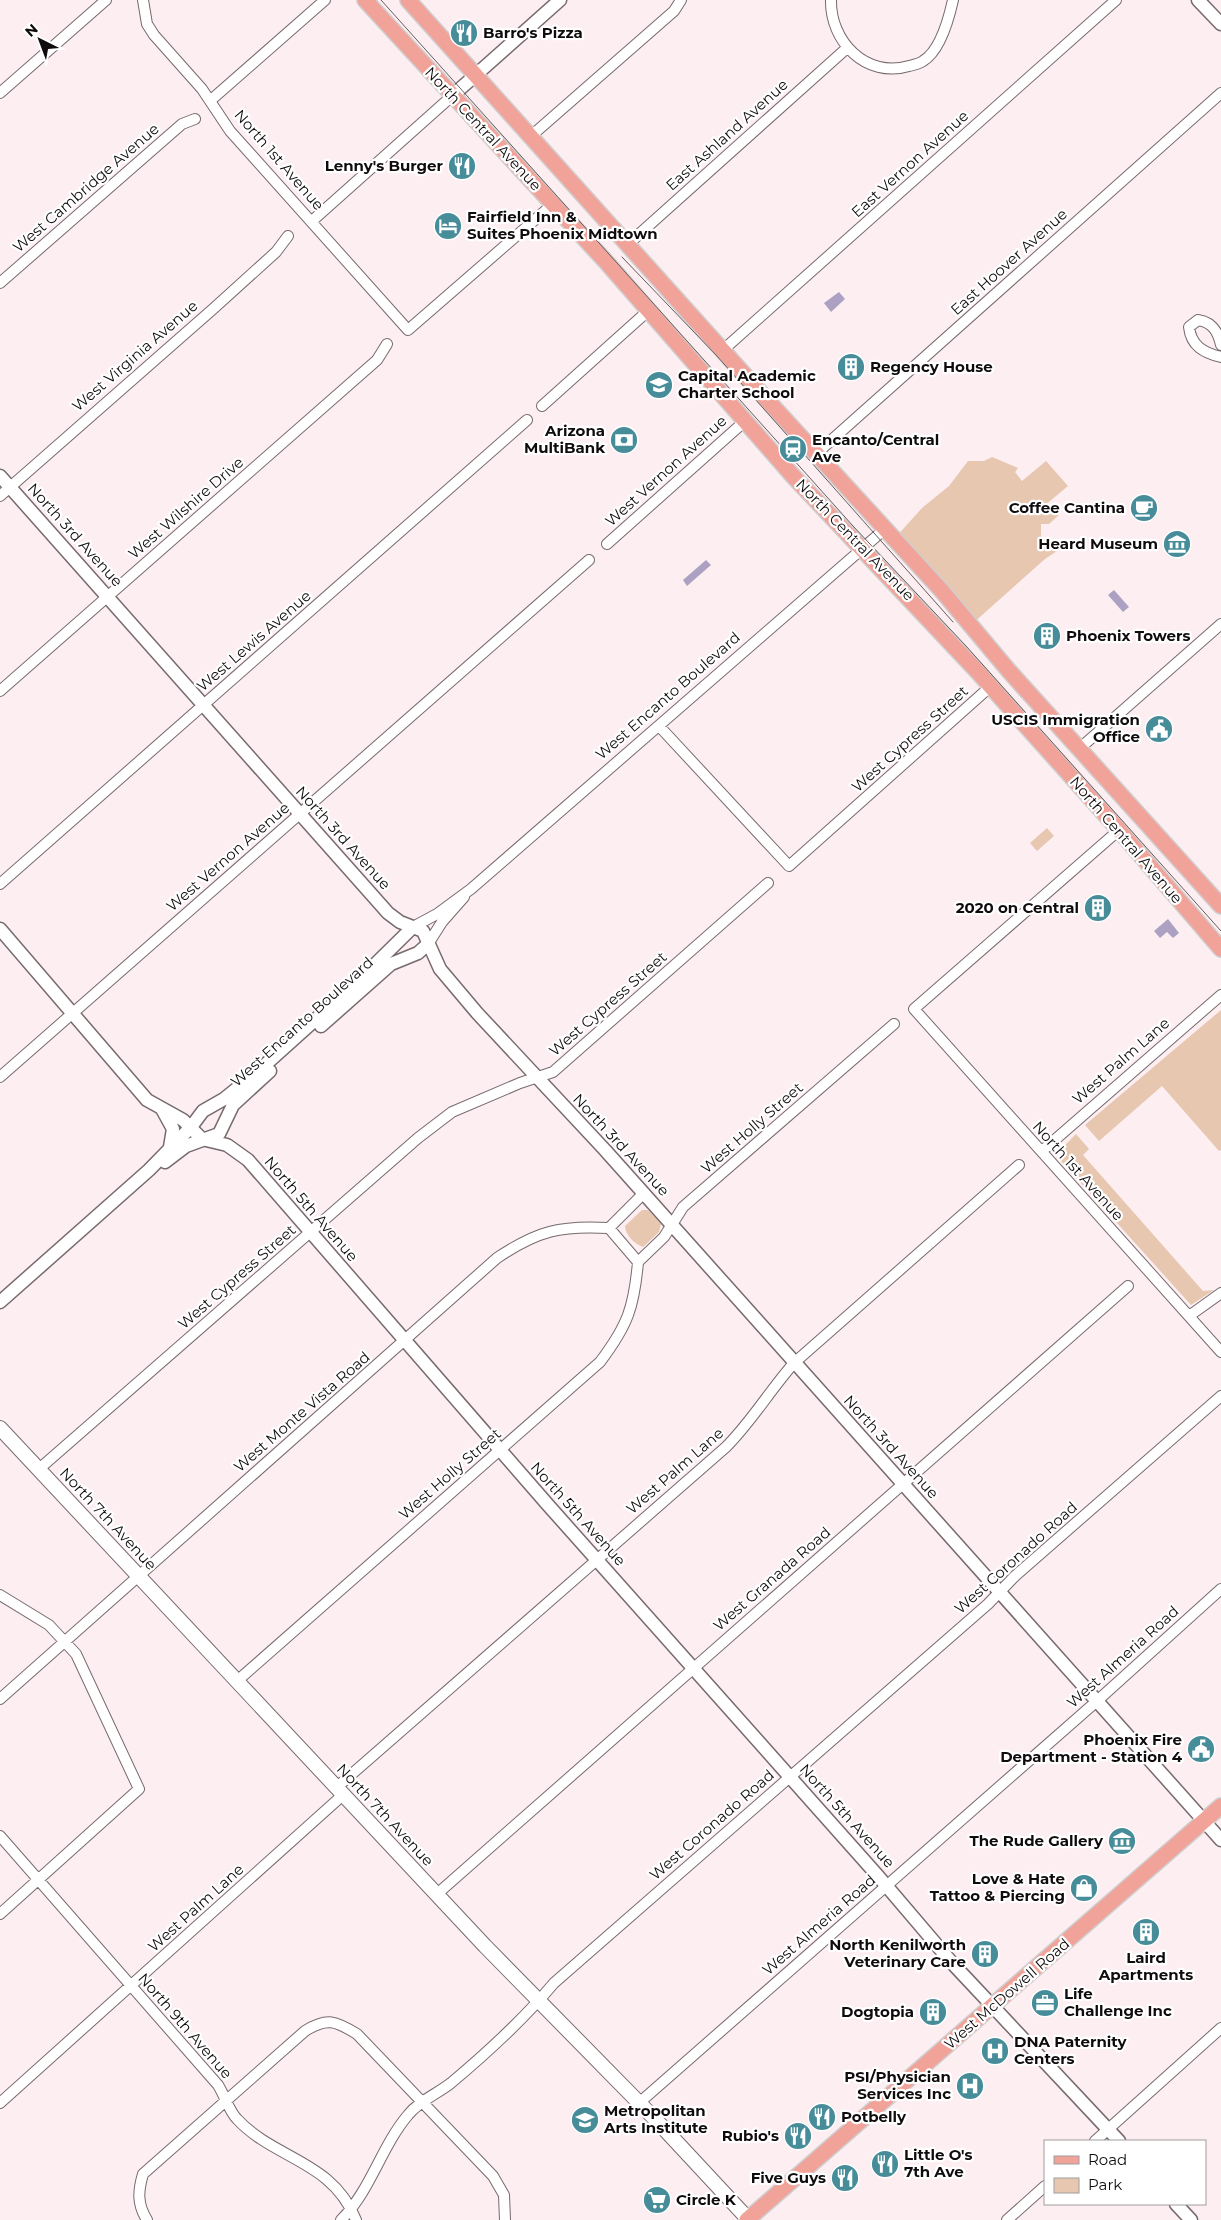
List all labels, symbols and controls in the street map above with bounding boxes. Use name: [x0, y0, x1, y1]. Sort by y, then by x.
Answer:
north arrow: [15, 15, 65, 65]
restaurant icon: Barro's Pizza: [449, 18, 479, 48]
text: N: [21, 20, 42, 41]
place label: Barro's Pizza: [483, 23, 583, 42]
street label: North Central Avenue: [421, 63, 546, 195]
street label: East Ashland Avenue: [662, 75, 792, 195]
street label: North 1st Avenue: [230, 105, 328, 214]
street label: East Vernon Avenue: [847, 106, 972, 221]
street label: West Cambridge Avenue: [9, 119, 163, 256]
restaurant icon: Lenny's Burger: [447, 151, 477, 181]
place label: Lenny's Burger: [325, 156, 444, 175]
street label: East Hoover Avenue: [946, 204, 1071, 319]
place label: Fairfield Inn & Suites Phoenix Midtown: [467, 207, 658, 243]
hotel icon: Fairfield Inn & Suites Phoenix Midtown: [433, 211, 463, 241]
street label: West Virginia Avenue: [68, 296, 201, 415]
building icon: Regency House: [836, 352, 866, 382]
place label: Regency House: [870, 357, 993, 376]
place label: Capital Academic Charter School: [678, 366, 816, 402]
school or university icon: Capital Academic Charter School: [644, 370, 674, 400]
street label: West Vernon Avenue: [601, 411, 730, 530]
place label: Arizona MultiBank: [524, 421, 605, 457]
bank icon: Arizona MultiBank: [609, 425, 639, 455]
place label: Encanto/Central Ave: [811, 430, 939, 466]
station icon: Encanto/Central Ave: [778, 434, 808, 464]
street label: West Wilshire Drive: [124, 452, 247, 563]
street label: North Central Avenue: [792, 475, 919, 605]
street label: North 3rd Avenue: [24, 479, 127, 590]
cafe icon: Coffee Cantina: [1129, 493, 1159, 523]
place label: Coffee Cantina: [1009, 498, 1125, 517]
museum icon: Heard Museum: [1162, 529, 1192, 559]
place label: Heard Museum: [1038, 534, 1158, 553]
street label: West Lewis Avenue: [193, 586, 315, 695]
building icon: Phoenix Towers: [1032, 621, 1062, 651]
place label: Phoenix Towers: [1066, 626, 1191, 645]
street label: West Encanto Boulevard: [591, 628, 744, 764]
street label: West Cypress Street: [848, 681, 972, 796]
place label: USCIS Immigration Office: [991, 710, 1140, 746]
public building icon: USCIS Immigration Office: [1144, 714, 1174, 744]
street label: North Central Avenue: [1066, 772, 1187, 907]
street label: North 3rd Avenue: [292, 782, 395, 893]
street label: West Vernon Avenue: [162, 798, 293, 915]
building icon: 2020 on Central: [1083, 893, 1113, 923]
place label: 2020 on Central: [956, 898, 1079, 917]
street label: West Cypress Street: [545, 947, 671, 1060]
street label: West Encanto Boulevard: [226, 953, 377, 1091]
street label: West Palm Lane: [1068, 1013, 1173, 1108]
street label: West Holly Street: [697, 1078, 807, 1177]
street label: North 3rd Avenue: [569, 1090, 674, 1200]
street label: North 1st Avenue: [1029, 1117, 1128, 1224]
street label: North 5th Avenue: [260, 1152, 362, 1265]
street label: West Cypress Street: [174, 1220, 300, 1333]
street label: West Monte Vista Road: [230, 1347, 374, 1476]
street label: North 3rd Avenue: [840, 1391, 943, 1502]
street label: West Palm Lane: [622, 1423, 727, 1518]
street label: West Holly Street: [395, 1424, 505, 1523]
street label: North 5th Avenue: [527, 1458, 630, 1570]
street label: North 7th Avenue: [56, 1463, 161, 1574]
street label: West Coronado Road: [950, 1497, 1081, 1618]
street label: West Granada Road: [709, 1522, 834, 1635]
street label: West Almeria Road: [1063, 1601, 1183, 1712]
place label: Phoenix Fire Department - Station 4: [1000, 1730, 1183, 1766]
public building icon: Phoenix Fire Department - Station 4: [1186, 1734, 1216, 1764]
street label: North 7th Avenue: [333, 1759, 438, 1870]
street label: North 5th Avenue: [796, 1760, 899, 1872]
street label: West Coronado Road: [645, 1765, 778, 1884]
museum icon: The Rude Gallery: [1107, 1826, 1137, 1856]
place label: The Rude Gallery: [969, 1831, 1104, 1850]
street label: West Palm Lane: [144, 1860, 248, 1956]
place label: Love & Hate Tattoo & Piercing: [930, 1869, 1065, 1905]
street label: West Almeria Road: [758, 1870, 879, 1979]
shop icon: Love & Hate Tattoo & Piercing: [1069, 1873, 1099, 1903]
building icon: Laird Apartments: [1131, 1917, 1161, 1947]
street label: West McDowell Road: [940, 1934, 1073, 2053]
place label: North Kenilworth Veterinary Care: [829, 1935, 966, 1971]
building icon: North Kenilworth Veterinary Care: [970, 1939, 1000, 1969]
place label: Laird Apartments: [1098, 1948, 1193, 1984]
street label: North 9th Avenue: [134, 1969, 237, 2082]
place label: Life Challenge Inc: [1064, 1984, 1172, 2020]
office icon: Life Challenge Inc: [1030, 1988, 1060, 2018]
building icon: Dogtopia: [918, 1997, 948, 2027]
place label: Dogtopia: [841, 2002, 914, 2021]
place label: DNA Paternity Centers: [1014, 2032, 1127, 2068]
hospital icon: DNA Paternity Centers: [980, 2036, 1010, 2066]
place label: PSI/Physician Services Inc: [844, 2067, 951, 2103]
hospital icon: PSI/Physician Services Inc: [955, 2071, 985, 2101]
place label: Metropolitan Arts Institute: [603, 2101, 708, 2137]
restaurant icon: Potbelly: [807, 2102, 837, 2132]
school or university icon: Metropolitan Arts Institute: [570, 2105, 600, 2135]
place label: Potbelly: [841, 2107, 907, 2126]
restaurant icon: Rubio's: [783, 2121, 813, 2151]
place label: Rubio's: [722, 2126, 779, 2145]
legend: [1044, 2140, 1206, 2205]
place label: Little O's 7th Ave: [904, 2145, 973, 2181]
restaurant icon: Little O's 7th Ave: [870, 2149, 900, 2179]
text: Road: [1088, 2150, 1127, 2169]
restaurant icon: Five Guys: [830, 2163, 860, 2193]
place label: Five Guys: [751, 2168, 826, 2187]
text: Park: [1088, 2175, 1122, 2194]
supermarket icon: Circle K: [642, 2185, 672, 2215]
place label: Circle K: [676, 2190, 737, 2209]

